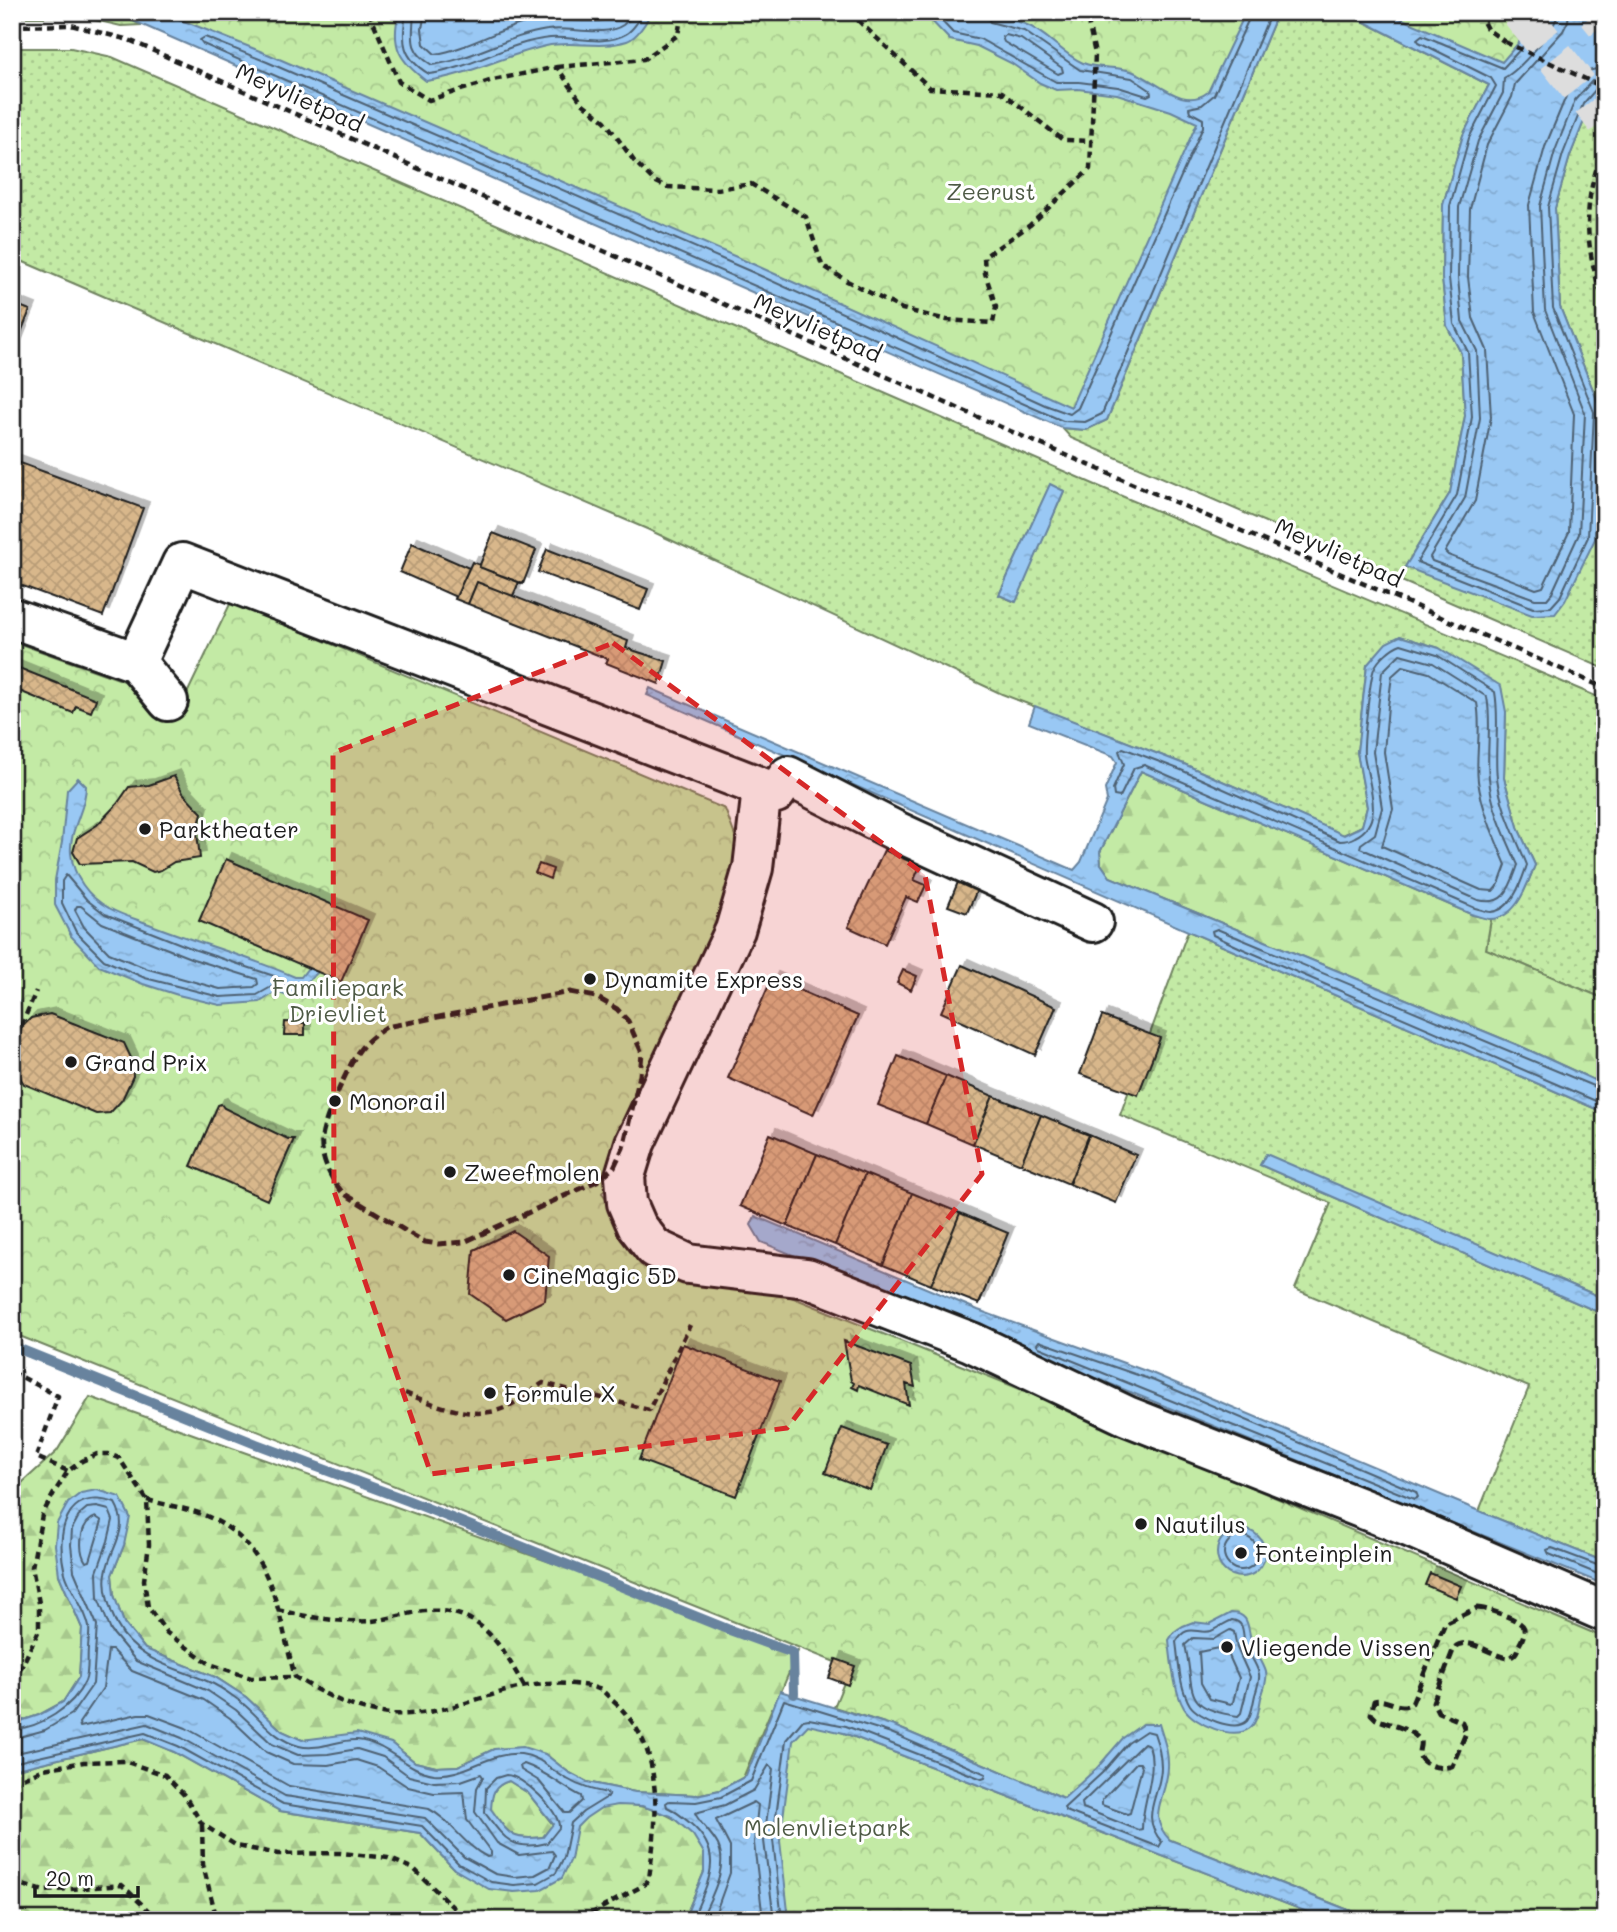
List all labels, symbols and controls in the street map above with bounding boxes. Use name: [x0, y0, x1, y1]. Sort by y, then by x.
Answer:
street label: Meyvlietpad: [231, 55, 369, 139]
park label: Zeerust: [946, 176, 1036, 206]
street label: Meyvlietpad: [749, 285, 887, 369]
street label: Meyvlietpad: [1270, 510, 1408, 594]
place label: Parktheater: [159, 814, 299, 844]
marker: Parktheater: [137, 821, 153, 837]
place label: Dynamite Express: [604, 964, 803, 994]
marker: Dynamite Express: [582, 971, 598, 987]
park label: Familiepark Drievliet: [272, 972, 404, 1028]
place label: Grand Prix: [85, 1047, 207, 1077]
marker: Grand Prix: [63, 1054, 79, 1070]
place label: Monorail: [349, 1086, 446, 1116]
marker: Monorail: [327, 1093, 343, 1109]
place label: Zweefmolen: [464, 1157, 599, 1187]
marker: Zweefmolen: [442, 1164, 458, 1180]
place label: CineMagic 5D: [523, 1260, 677, 1290]
marker: CineMagic 5D: [501, 1267, 517, 1283]
place label: Formule X: [504, 1378, 616, 1408]
marker: Formule X: [482, 1385, 498, 1401]
place label: Nautilus: [1155, 1509, 1246, 1539]
marker: Nautilus: [1133, 1516, 1149, 1532]
place label: Fonteinplein: [1255, 1538, 1392, 1568]
marker: Fonteinplein: [1233, 1545, 1249, 1561]
place label: Vliegende Vissen: [1241, 1632, 1431, 1662]
marker: Vliegende Vissen: [1219, 1639, 1235, 1655]
park label: Molenvlietpark: [744, 1812, 910, 1842]
scale bar: [35, 1855, 138, 1899]
text: 20 m: [46, 1864, 94, 1891]

